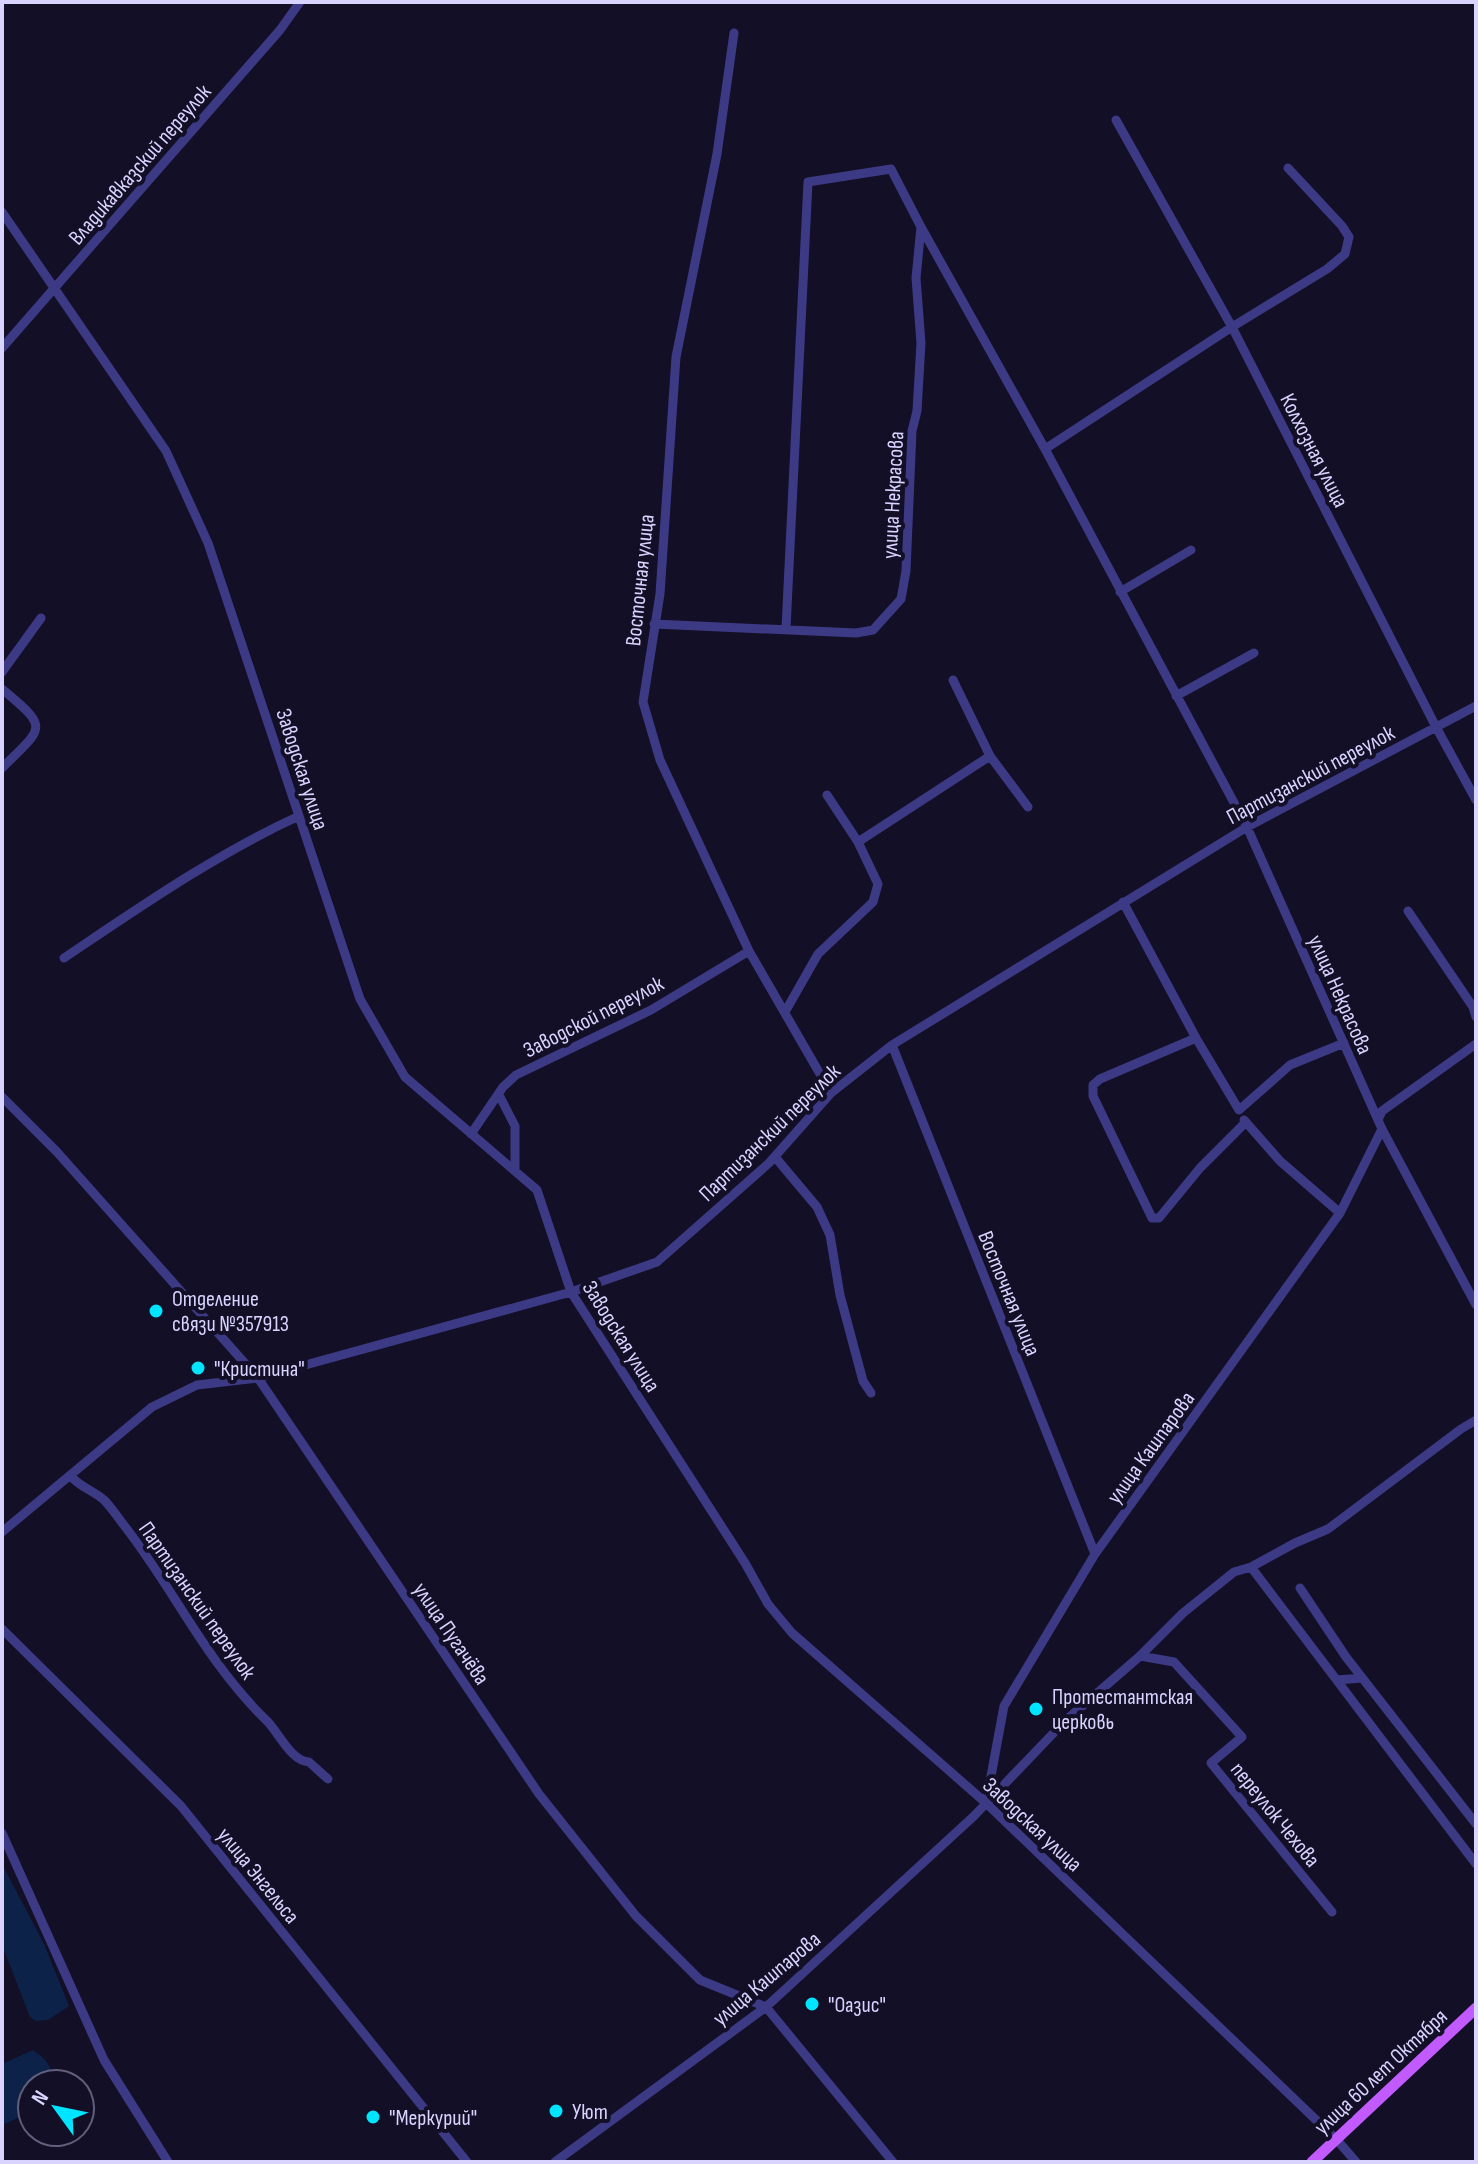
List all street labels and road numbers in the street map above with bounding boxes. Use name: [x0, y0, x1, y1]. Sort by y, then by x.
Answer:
street label: Владикавказский переулок: [63, 79, 218, 251]
street label: Колхозная улица: [1273, 389, 1354, 512]
street label: улица Некрасова: [877, 431, 910, 560]
street label: Восточная улица: [620, 513, 661, 647]
street label: Заводская улица: [269, 705, 334, 834]
street label: Партизанский переулок: [1222, 719, 1400, 831]
street label: улица Некрасова: [1301, 931, 1378, 1058]
street label: Заводской переулок: [519, 970, 669, 1064]
street label: Партизанский переулок: [694, 1058, 847, 1208]
street label: Восточная улица: [971, 1227, 1046, 1360]
street label: Заводская улица: [576, 1276, 666, 1397]
street label: улица Кашпарова: [1101, 1386, 1201, 1509]
street label: Партизанский переулок: [132, 1517, 262, 1685]
street label: улица Пугачёва: [407, 1577, 495, 1690]
street label: переулок Чехова: [1224, 1757, 1325, 1873]
street label: Заводская улица: [977, 1772, 1087, 1878]
street label: улица Энгельса: [211, 1822, 305, 1929]
street label: улица Кашпарова: [708, 1926, 826, 2032]
street label: улица 60 лет Октября: [1309, 2003, 1453, 2141]

